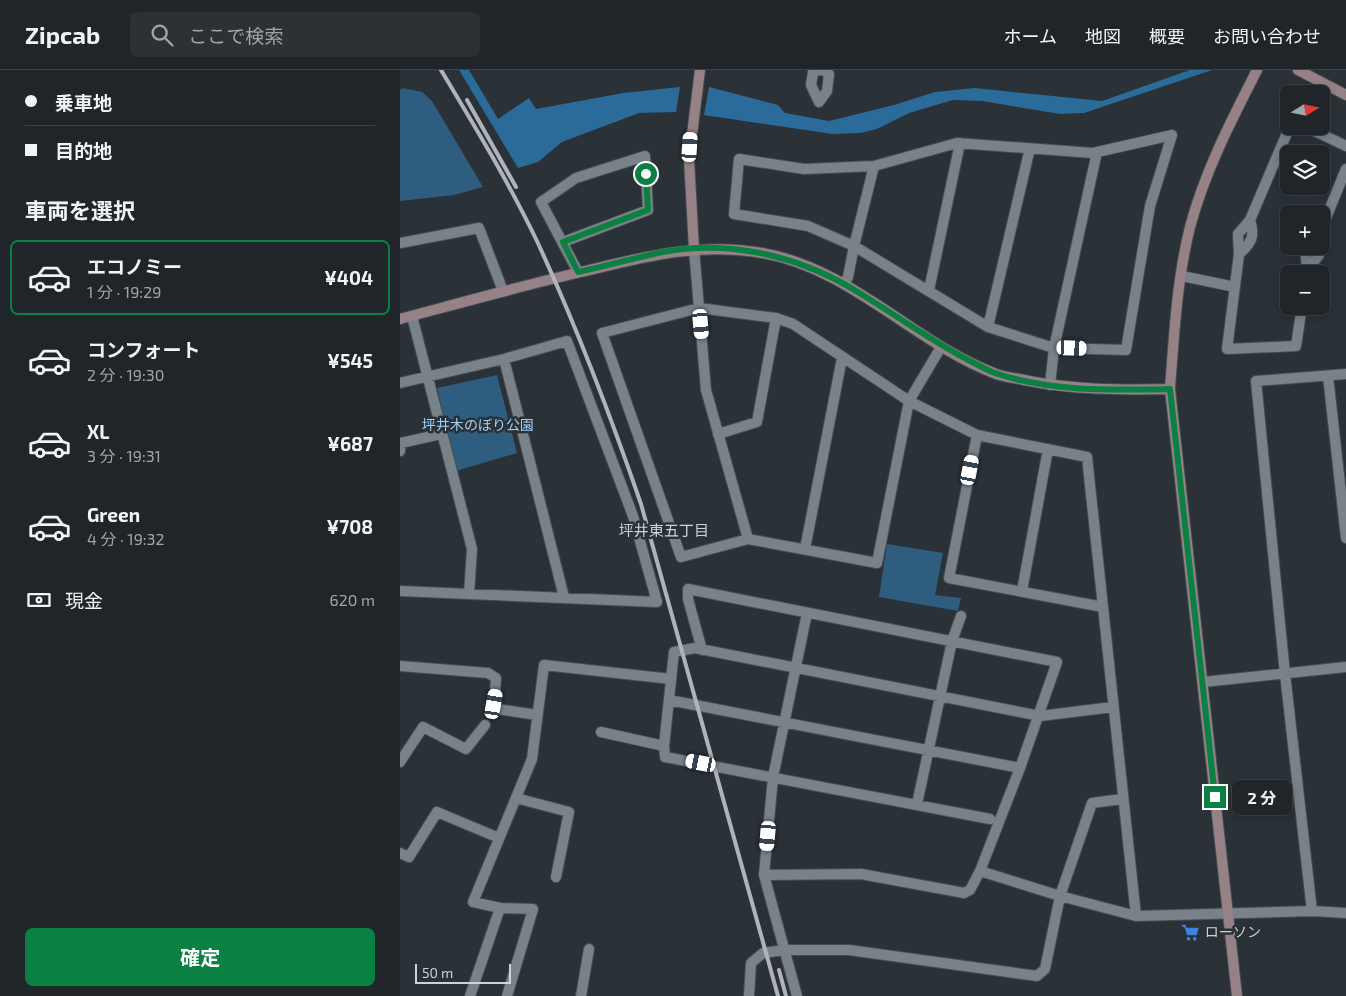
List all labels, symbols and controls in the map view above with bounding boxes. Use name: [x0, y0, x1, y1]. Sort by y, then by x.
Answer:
search box: [130, 12, 480, 57]
text: Zipcab: [25, 20, 100, 49]
icon: search: [148, 21, 176, 49]
text: ここで検索: [188, 24, 283, 47]
text: ホーム: [1004, 25, 1057, 47]
text: 地図: [1085, 25, 1121, 47]
text: 概要: [1149, 25, 1185, 47]
text: お問い合わせ: [1213, 25, 1321, 47]
north arrow: [1280, 85, 1330, 135]
map controls: [1280, 85, 1330, 315]
text: 乗車地: [55, 91, 112, 114]
car: [681, 132, 698, 162]
text: 目的地: [55, 139, 112, 162]
button: layers: [1280, 145, 1330, 195]
route start: [635, 163, 657, 185]
text: 車両を選択: [25, 197, 135, 223]
button: +: [1280, 205, 1330, 255]
icon: car: [27, 255, 72, 300]
text: エコノミー: [87, 255, 182, 278]
button: −: [1280, 265, 1330, 315]
text: ¥404: [324, 266, 373, 289]
text: 1 分 · 19:29: [87, 282, 161, 301]
car: [692, 308, 709, 340]
icon: car: [27, 338, 72, 383]
text: コンフォート: [87, 338, 200, 361]
car: [1056, 340, 1087, 356]
text: ¥545: [327, 349, 373, 372]
text: 2 分 · 19:30: [87, 365, 164, 384]
park label: 坪井木のぼり公園: [422, 416, 534, 433]
text: XL: [87, 420, 109, 443]
icon: car: [27, 421, 72, 466]
text: ¥687: [327, 432, 373, 455]
text: 3 分 · 19:31: [87, 446, 161, 465]
car: [959, 454, 980, 486]
text: Green: [87, 503, 140, 526]
icon: car: [27, 504, 72, 549]
text: ¥708: [327, 515, 373, 538]
district label: 坪井東五丁目: [619, 521, 709, 539]
text: 4 分 · 19:32: [87, 529, 165, 548]
icon: cash: [25, 586, 53, 614]
text: 現金: [65, 589, 103, 612]
text: 620 m: [330, 590, 375, 609]
car: [484, 688, 503, 720]
car: [684, 753, 717, 773]
callout: 2 分: [1232, 780, 1292, 814]
route end: [1204, 786, 1226, 808]
text: 2 分: [1248, 788, 1276, 807]
car: [759, 820, 776, 852]
supermarket icon: ローソン: [1181, 922, 1201, 942]
place label: ローソン: [1205, 923, 1261, 940]
button: 確定: [25, 928, 375, 986]
scale bar: [415, 961, 511, 984]
text: 50 m: [422, 964, 453, 981]

